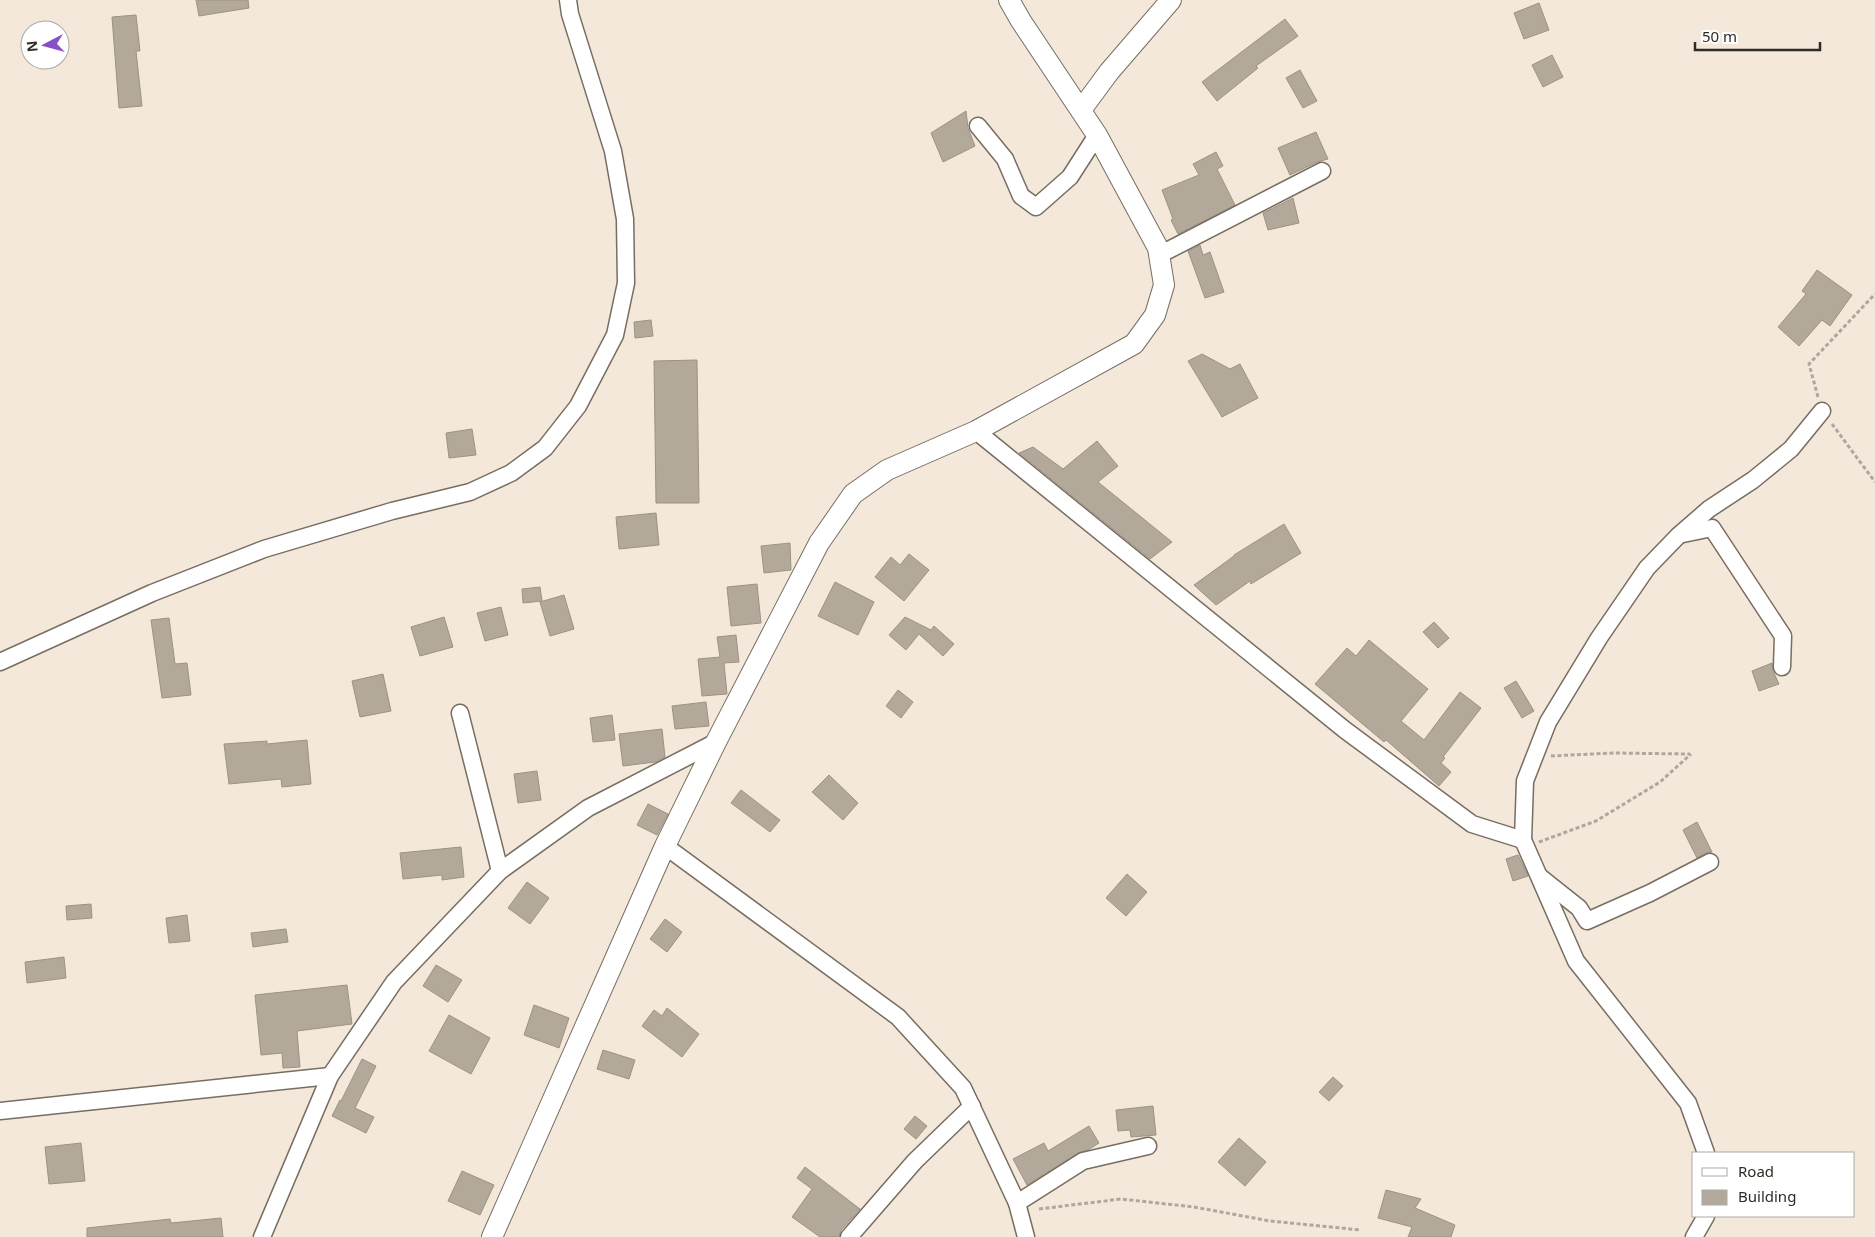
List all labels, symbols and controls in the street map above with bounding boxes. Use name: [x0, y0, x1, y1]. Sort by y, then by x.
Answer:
north arrow: [20, 20, 70, 70]
scale bar: [1695, 20, 1820, 52]
text: 50 m: [1702, 26, 1737, 46]
text: N: [22, 40, 42, 53]
legend: [1692, 1152, 1855, 1217]
text: Road: [1738, 1161, 1774, 1181]
text: Building: [1738, 1186, 1796, 1206]

